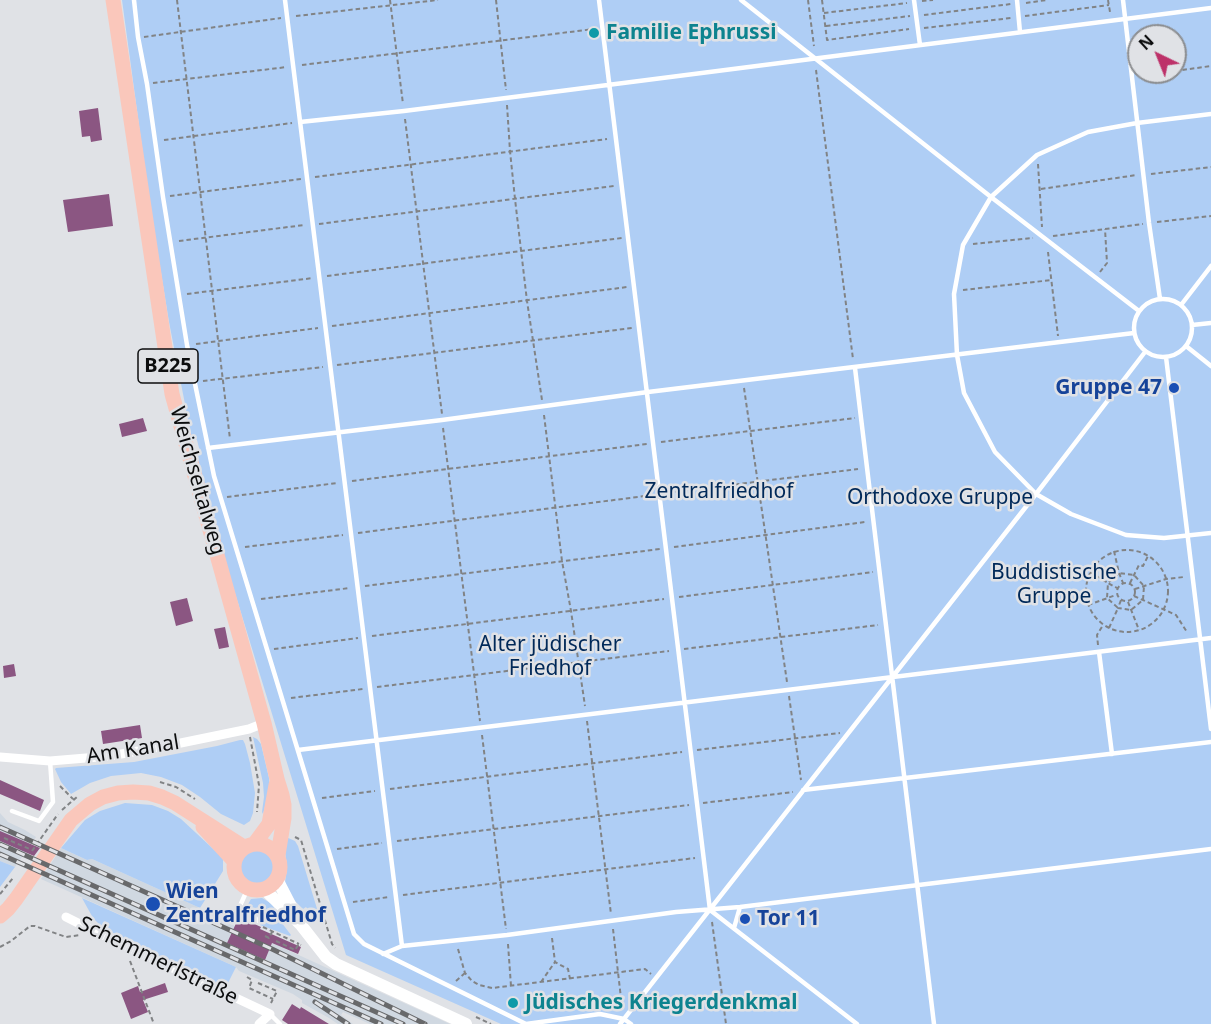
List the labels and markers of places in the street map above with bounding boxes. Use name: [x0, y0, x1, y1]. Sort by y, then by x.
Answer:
place label: Familie Ephrussi: [606, 20, 776, 46]
marker: Familie Ephrussi: [587, 26, 601, 40]
place label: Gruppe 47: [1055, 375, 1162, 401]
marker: Gruppe 47: [1167, 381, 1181, 395]
place label: Wien Zentralfriedhof: [166, 879, 326, 929]
marker: Wien Zentralfriedhof: [144, 895, 162, 913]
place label: Tor 11: [757, 906, 820, 932]
marker: Tor 11: [738, 912, 752, 926]
place label: Jüdisches Kriegerdenkmal: [525, 990, 797, 1016]
marker: Jüdisches Kriegerdenkmal: [506, 996, 520, 1010]

